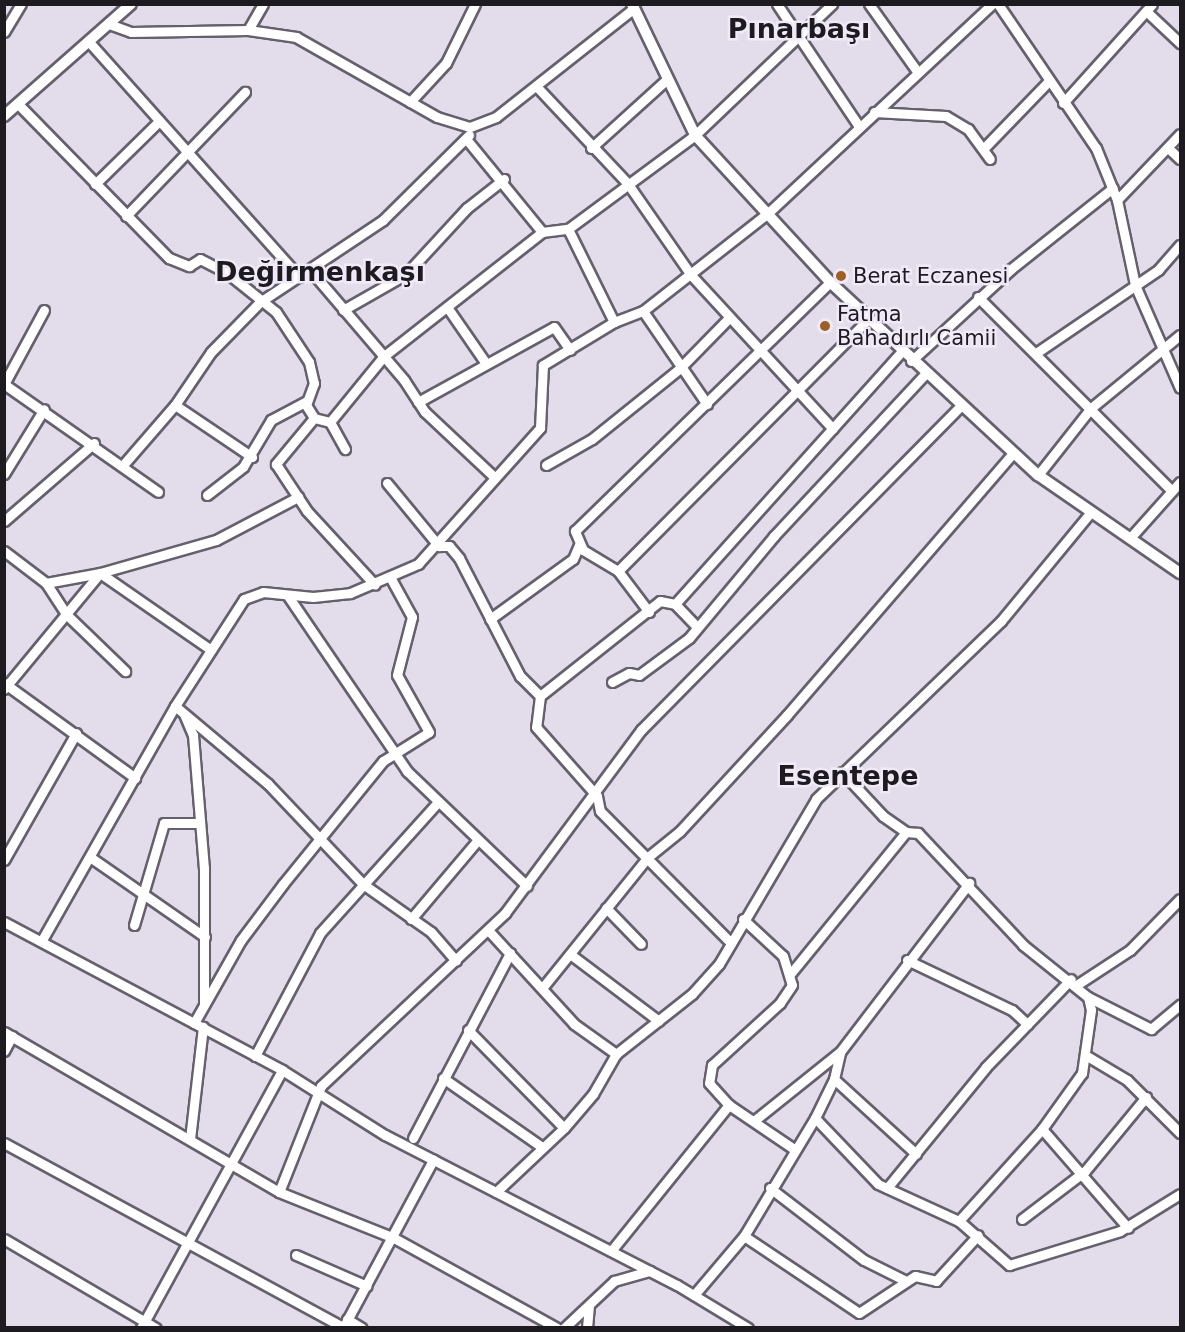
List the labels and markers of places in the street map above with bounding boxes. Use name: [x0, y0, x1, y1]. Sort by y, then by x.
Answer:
place label: Berat Eczanesi: [853, 263, 1008, 289]
marker: Berat Eczanesi: [834, 269, 848, 283]
place label: Fatma Bahadırlı Camii: [837, 301, 996, 351]
marker: Fatma Bahadırlı Camii: [818, 319, 832, 333]

